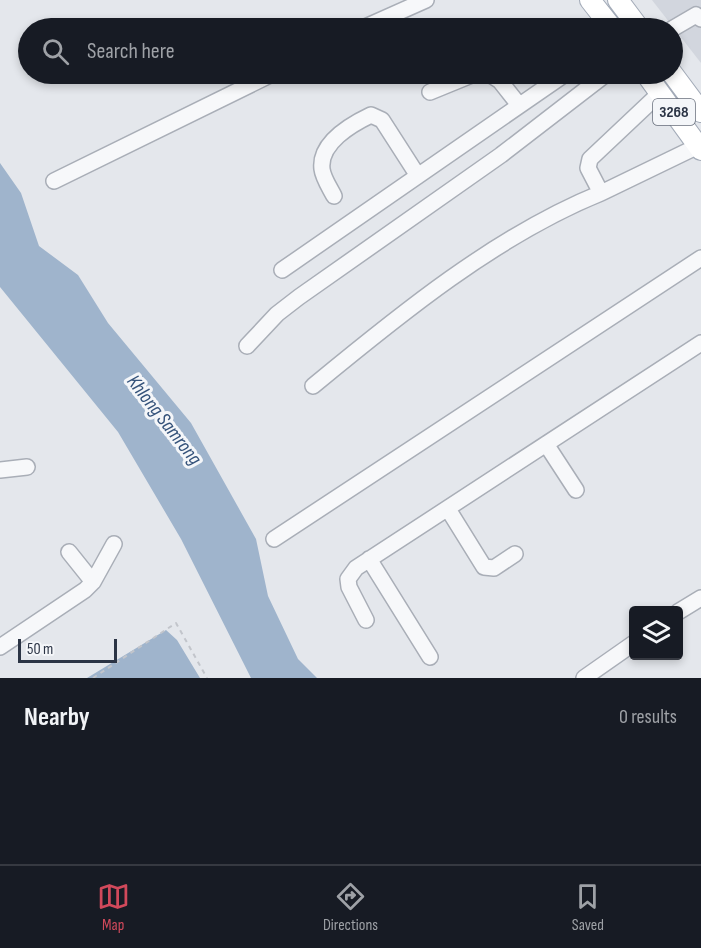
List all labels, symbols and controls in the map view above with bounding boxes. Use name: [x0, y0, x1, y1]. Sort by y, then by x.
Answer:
search box: [18, 18, 683, 84]
icon: search: [39, 35, 72, 68]
text: Search here: [87, 38, 174, 65]
road number: 3268: [653, 99, 695, 125]
water label: Khlong Samrong: [121, 370, 207, 470]
map controls: [629, 606, 683, 660]
button: layers: [629, 606, 683, 660]
scale bar: [18, 636, 117, 664]
text: 50 m: [27, 640, 53, 659]
text: Nearby: [24, 702, 90, 733]
text: 0 results: [619, 705, 677, 729]
tab: Map: [97, 880, 130, 935]
tab: Directions: [323, 880, 378, 935]
tab: Saved: [571, 880, 604, 935]

